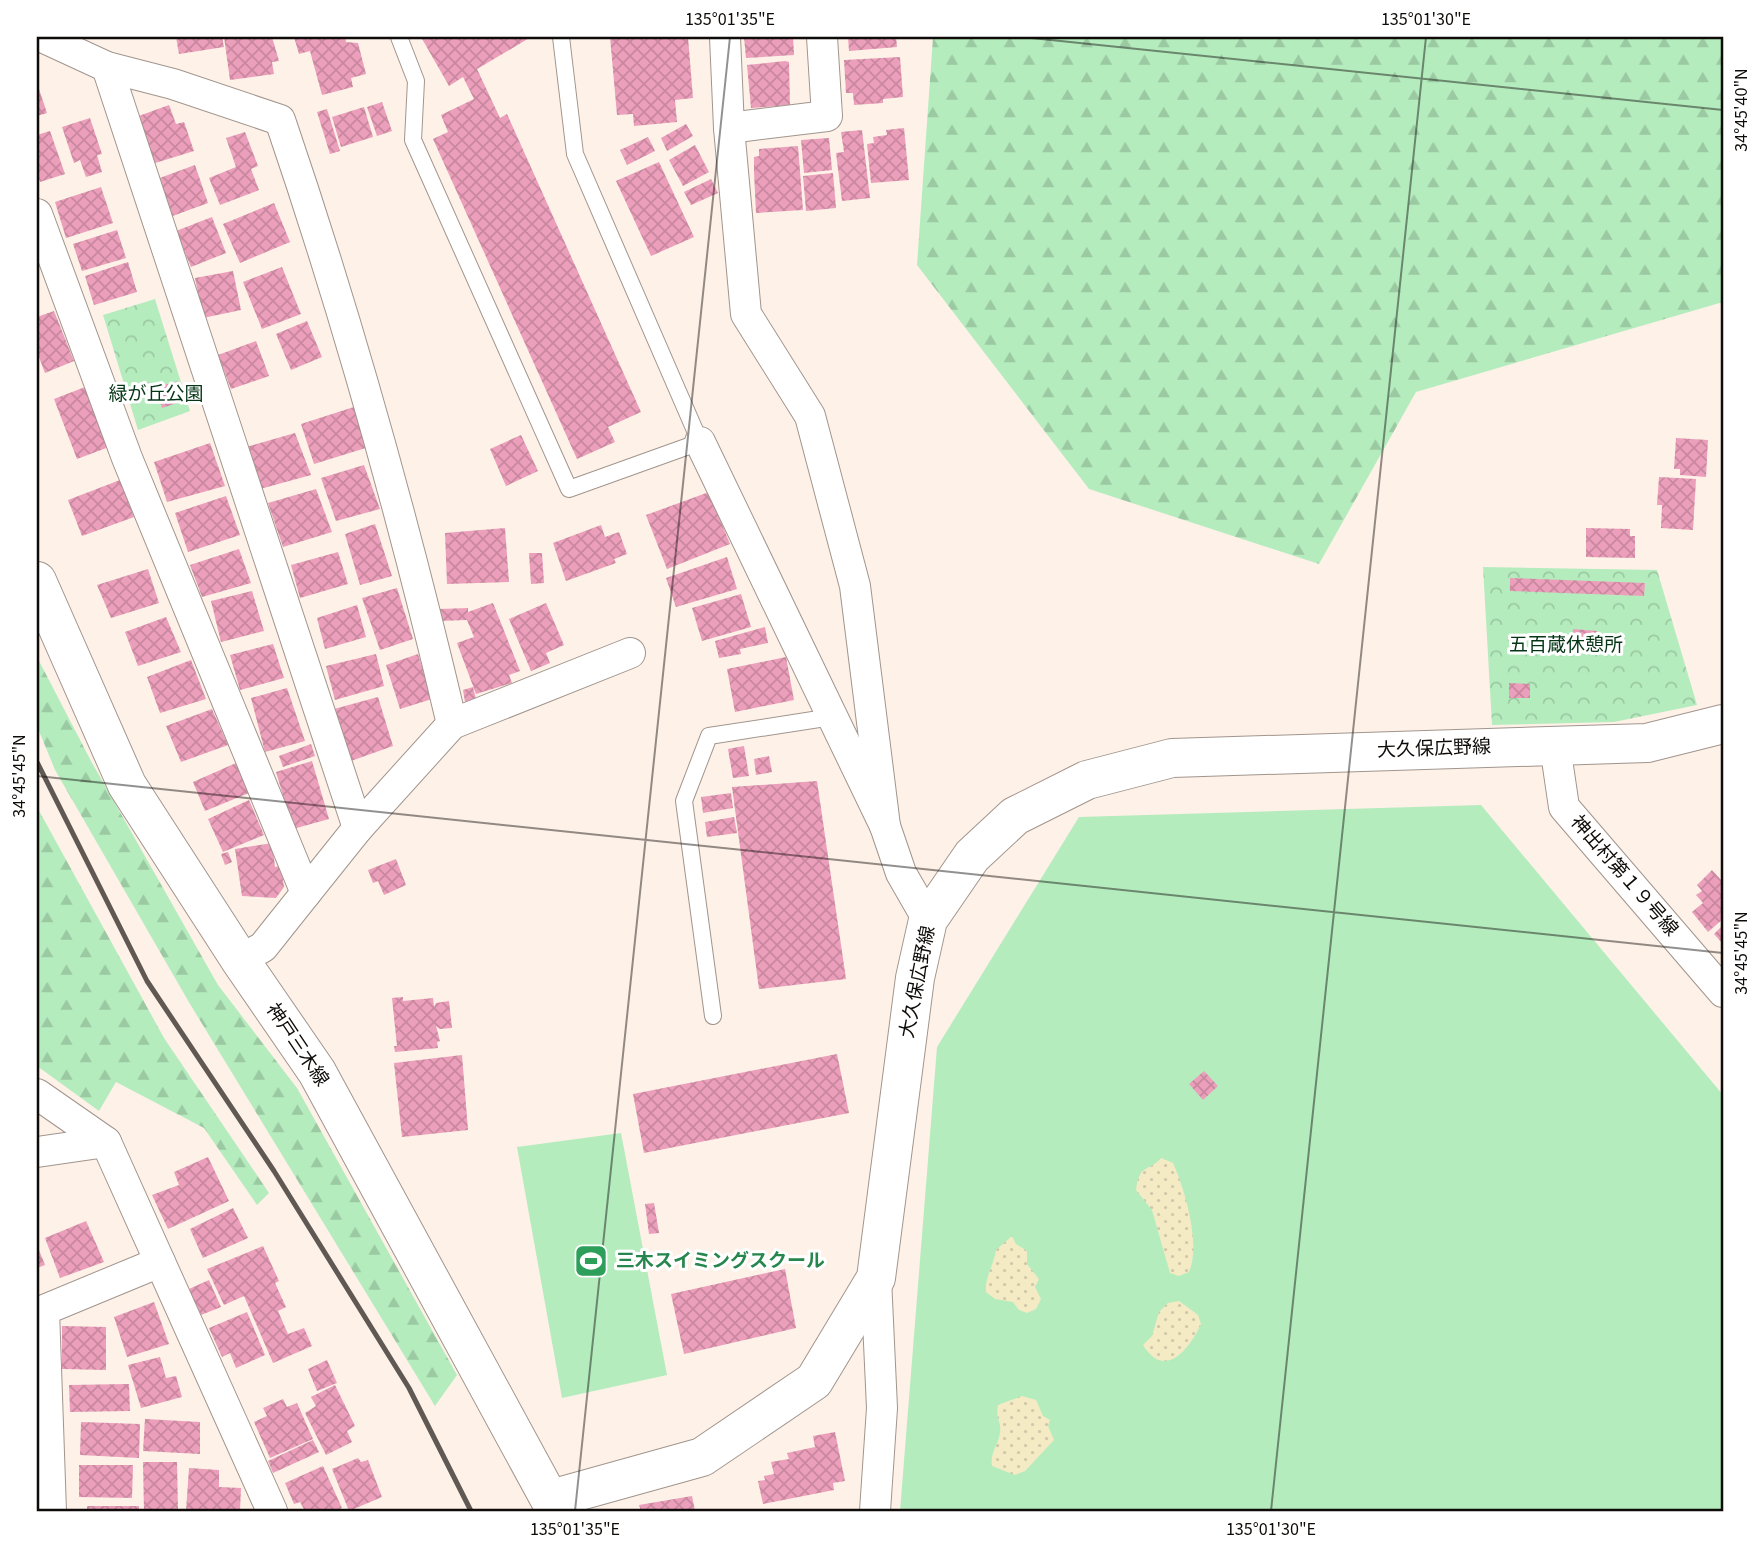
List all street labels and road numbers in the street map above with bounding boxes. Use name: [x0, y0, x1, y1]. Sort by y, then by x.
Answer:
street label: 大久保広野線: [1377, 734, 1491, 764]
street label: 神出村第１９号線: [1564, 810, 1684, 942]
street label: 大久保広野線: [894, 923, 942, 1041]
street label: 神戸三木線: [259, 998, 335, 1092]

